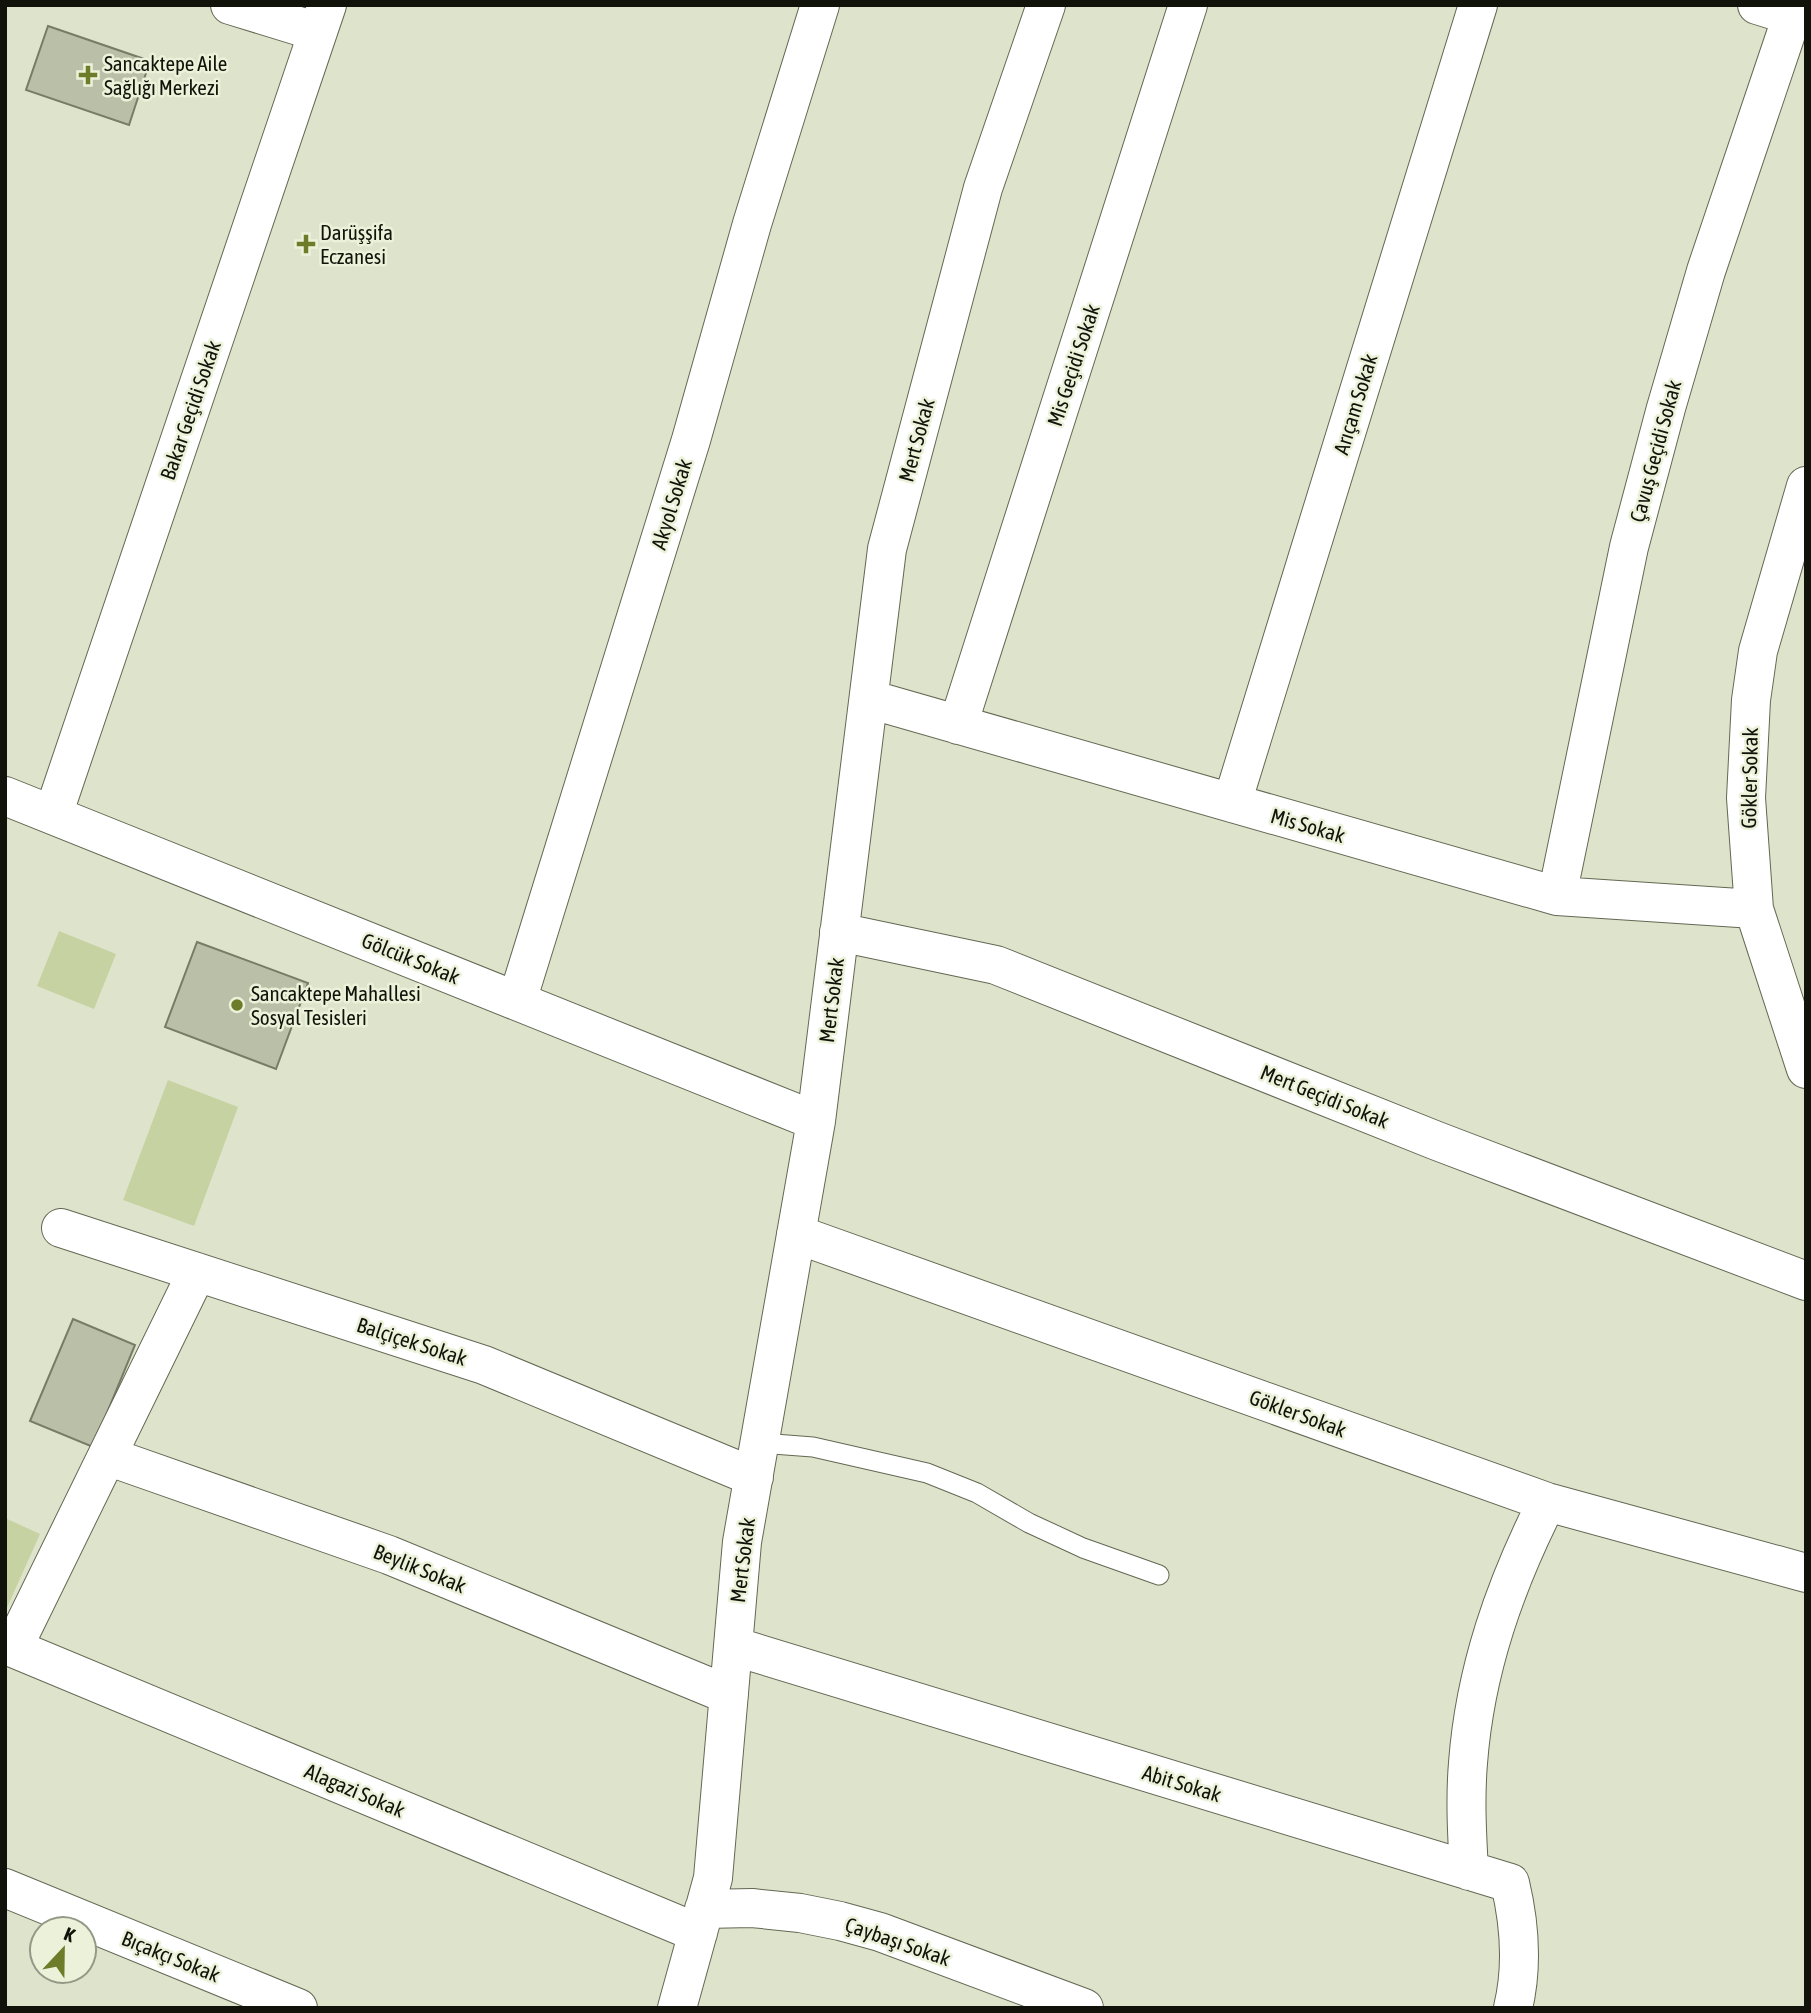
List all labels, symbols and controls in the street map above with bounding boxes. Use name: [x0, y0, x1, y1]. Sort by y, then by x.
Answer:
place label: Sancaktepe Aile Sağlığı Merkezi: [104, 51, 227, 99]
marker: Sancaktepe Aile Sağlığı Merkezi: [78, 65, 98, 85]
place label: Darüşşifa Eczanesi: [320, 220, 393, 268]
marker: Darüşşifa Eczanesi: [298, 236, 314, 252]
street label: Mis Geçidi Sokak: [1042, 301, 1104, 429]
street label: Bakar Geçidi Sokak: [155, 337, 225, 483]
street label: Arıçam Sokak: [1328, 351, 1382, 457]
street label: Çavuş Geçidi Sokak: [1625, 377, 1685, 525]
street label: Mert Sokak: [893, 396, 939, 484]
street label: Akyol Sokak: [646, 456, 696, 552]
street label: Gökler Sokak: [1736, 727, 1762, 829]
street label: Mis Sokak: [1268, 803, 1348, 847]
street label: Gölcük Sokak: [359, 928, 463, 988]
street label: Mert Sokak: [814, 956, 848, 1044]
place label: Sancaktepe Mahallesi Sosyal Tesisleri: [251, 981, 421, 1029]
marker: Sancaktepe Mahallesi Sosyal Tesisleri: [229, 997, 245, 1013]
street label: Mert Geçidi Sokak: [1257, 1059, 1393, 1133]
street label: Balçiçek Sokak: [354, 1312, 470, 1370]
street label: Gökler Sokak: [1246, 1384, 1350, 1442]
street label: Mert Sokak: [725, 1516, 759, 1604]
street label: Beylik Sokak: [370, 1539, 470, 1597]
street label: Alagazi Sokak: [301, 1758, 409, 1822]
street label: Abit Sokak: [1140, 1760, 1224, 1806]
street label: Çaybaşı Sokak: [842, 1912, 954, 1970]
north arrow: [28, 1915, 98, 1985]
text: K: [61, 1922, 78, 1946]
street label: Bıçakçı Sokak: [118, 1925, 224, 1987]

